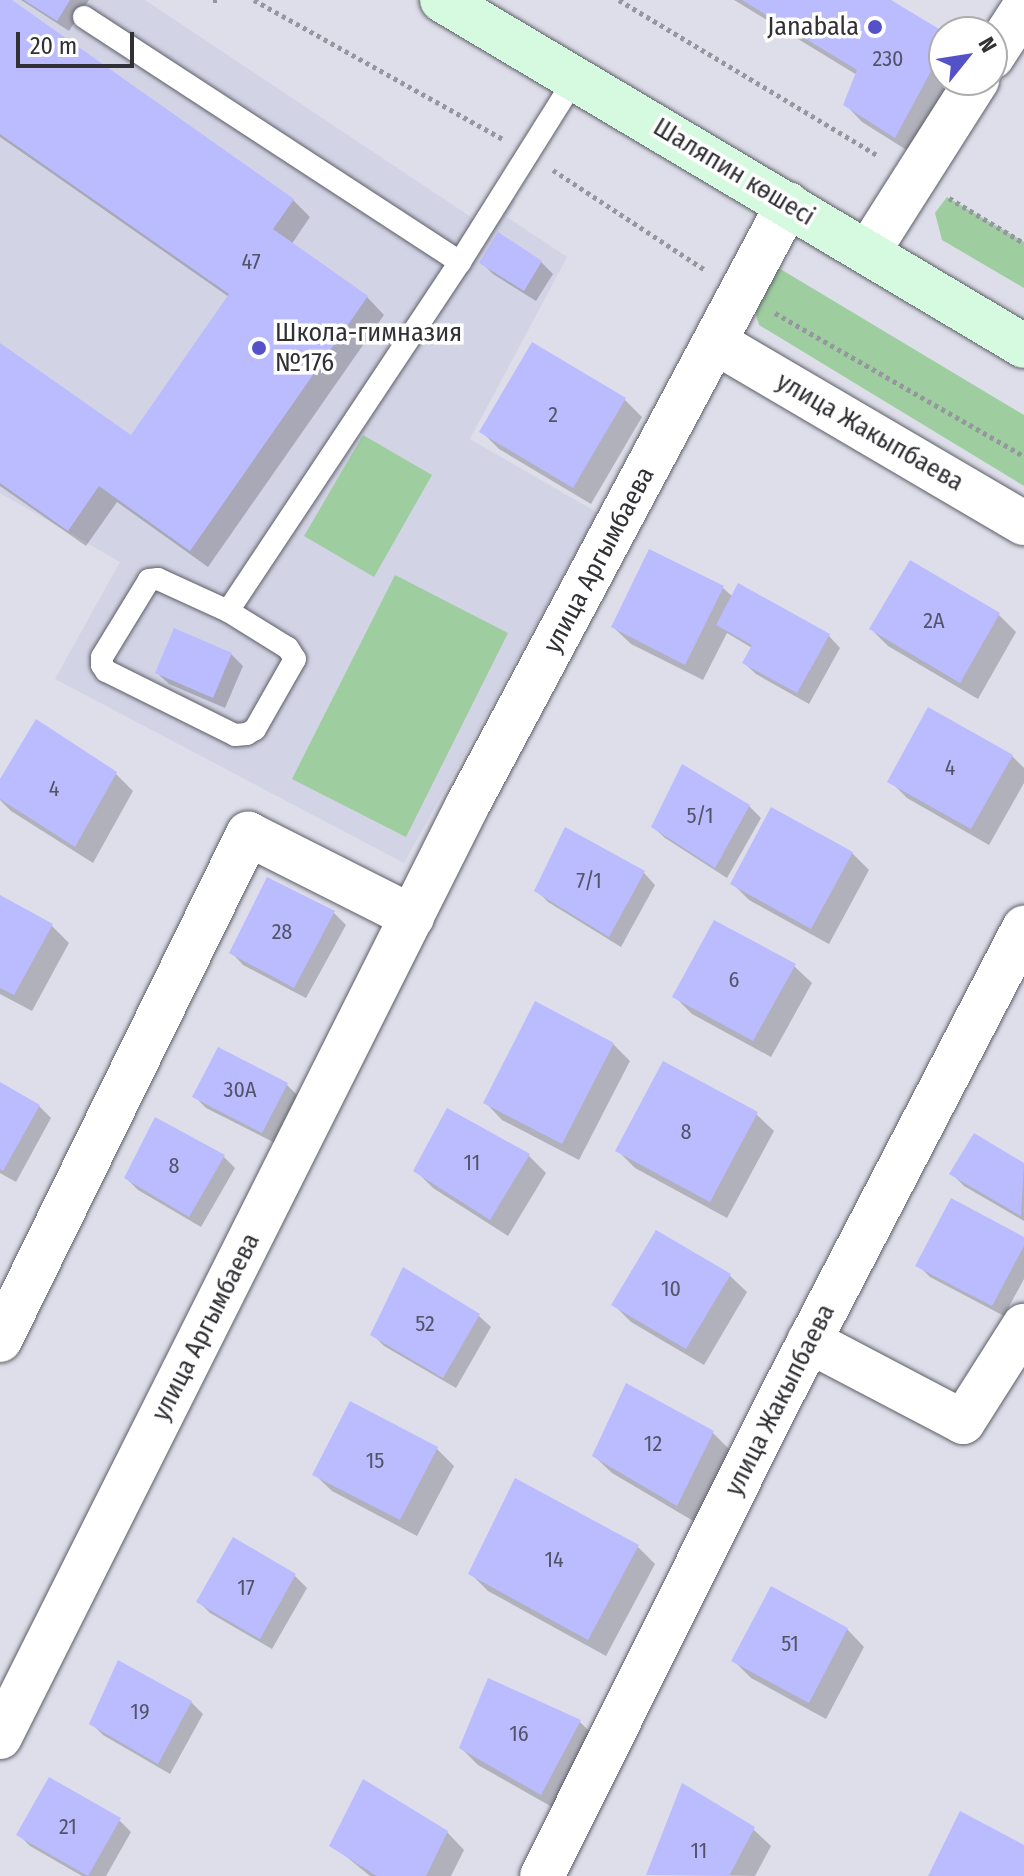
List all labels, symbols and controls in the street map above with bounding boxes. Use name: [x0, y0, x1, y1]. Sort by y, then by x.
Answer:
place label: Janabala: [767, 11, 859, 43]
scale bar: [20, 16, 138, 66]
north arrow: [928, 16, 1008, 96]
marker: Janabala: [866, 18, 884, 36]
text: 20 m: [30, 32, 77, 60]
text: N: [972, 32, 1002, 57]
house number: 230: [872, 46, 904, 72]
street label: Шаляпин көшесі: [648, 112, 820, 232]
house number: 47: [241, 249, 261, 275]
place label: Школа-гимназия №176: [275, 317, 462, 378]
marker: Школа-гимназия №176: [250, 339, 268, 357]
street label: улица Жакыпбаева: [771, 366, 969, 498]
house number: 2: [548, 402, 558, 428]
street label: улица Аргымбаева: [537, 462, 661, 658]
house number: 2А: [923, 608, 945, 634]
house number: 4: [945, 755, 955, 781]
house number: 4: [49, 776, 59, 802]
house number: 5/1: [686, 803, 714, 829]
house number: 7/1: [576, 868, 602, 894]
house number: 28: [272, 919, 292, 945]
house number: 6: [729, 967, 739, 993]
house number: 30А: [224, 1077, 256, 1103]
house number: 8: [681, 1119, 691, 1145]
house number: 11: [464, 1150, 480, 1176]
house number: 8: [169, 1153, 179, 1179]
street label: улица Аргымбаева: [145, 1228, 267, 1426]
house number: 10: [661, 1276, 681, 1302]
street label: улица Жакыпбаева: [718, 1299, 842, 1501]
house number: 52: [415, 1311, 435, 1337]
house number: 12: [644, 1431, 662, 1457]
house number: 15: [366, 1448, 384, 1474]
house number: 14: [544, 1547, 564, 1573]
house number: 17: [237, 1575, 255, 1601]
house number: 51: [781, 1631, 799, 1657]
house number: 19: [130, 1699, 150, 1725]
house number: 16: [509, 1721, 529, 1747]
house number: 21: [59, 1814, 77, 1840]
house number: 11: [691, 1838, 707, 1864]

